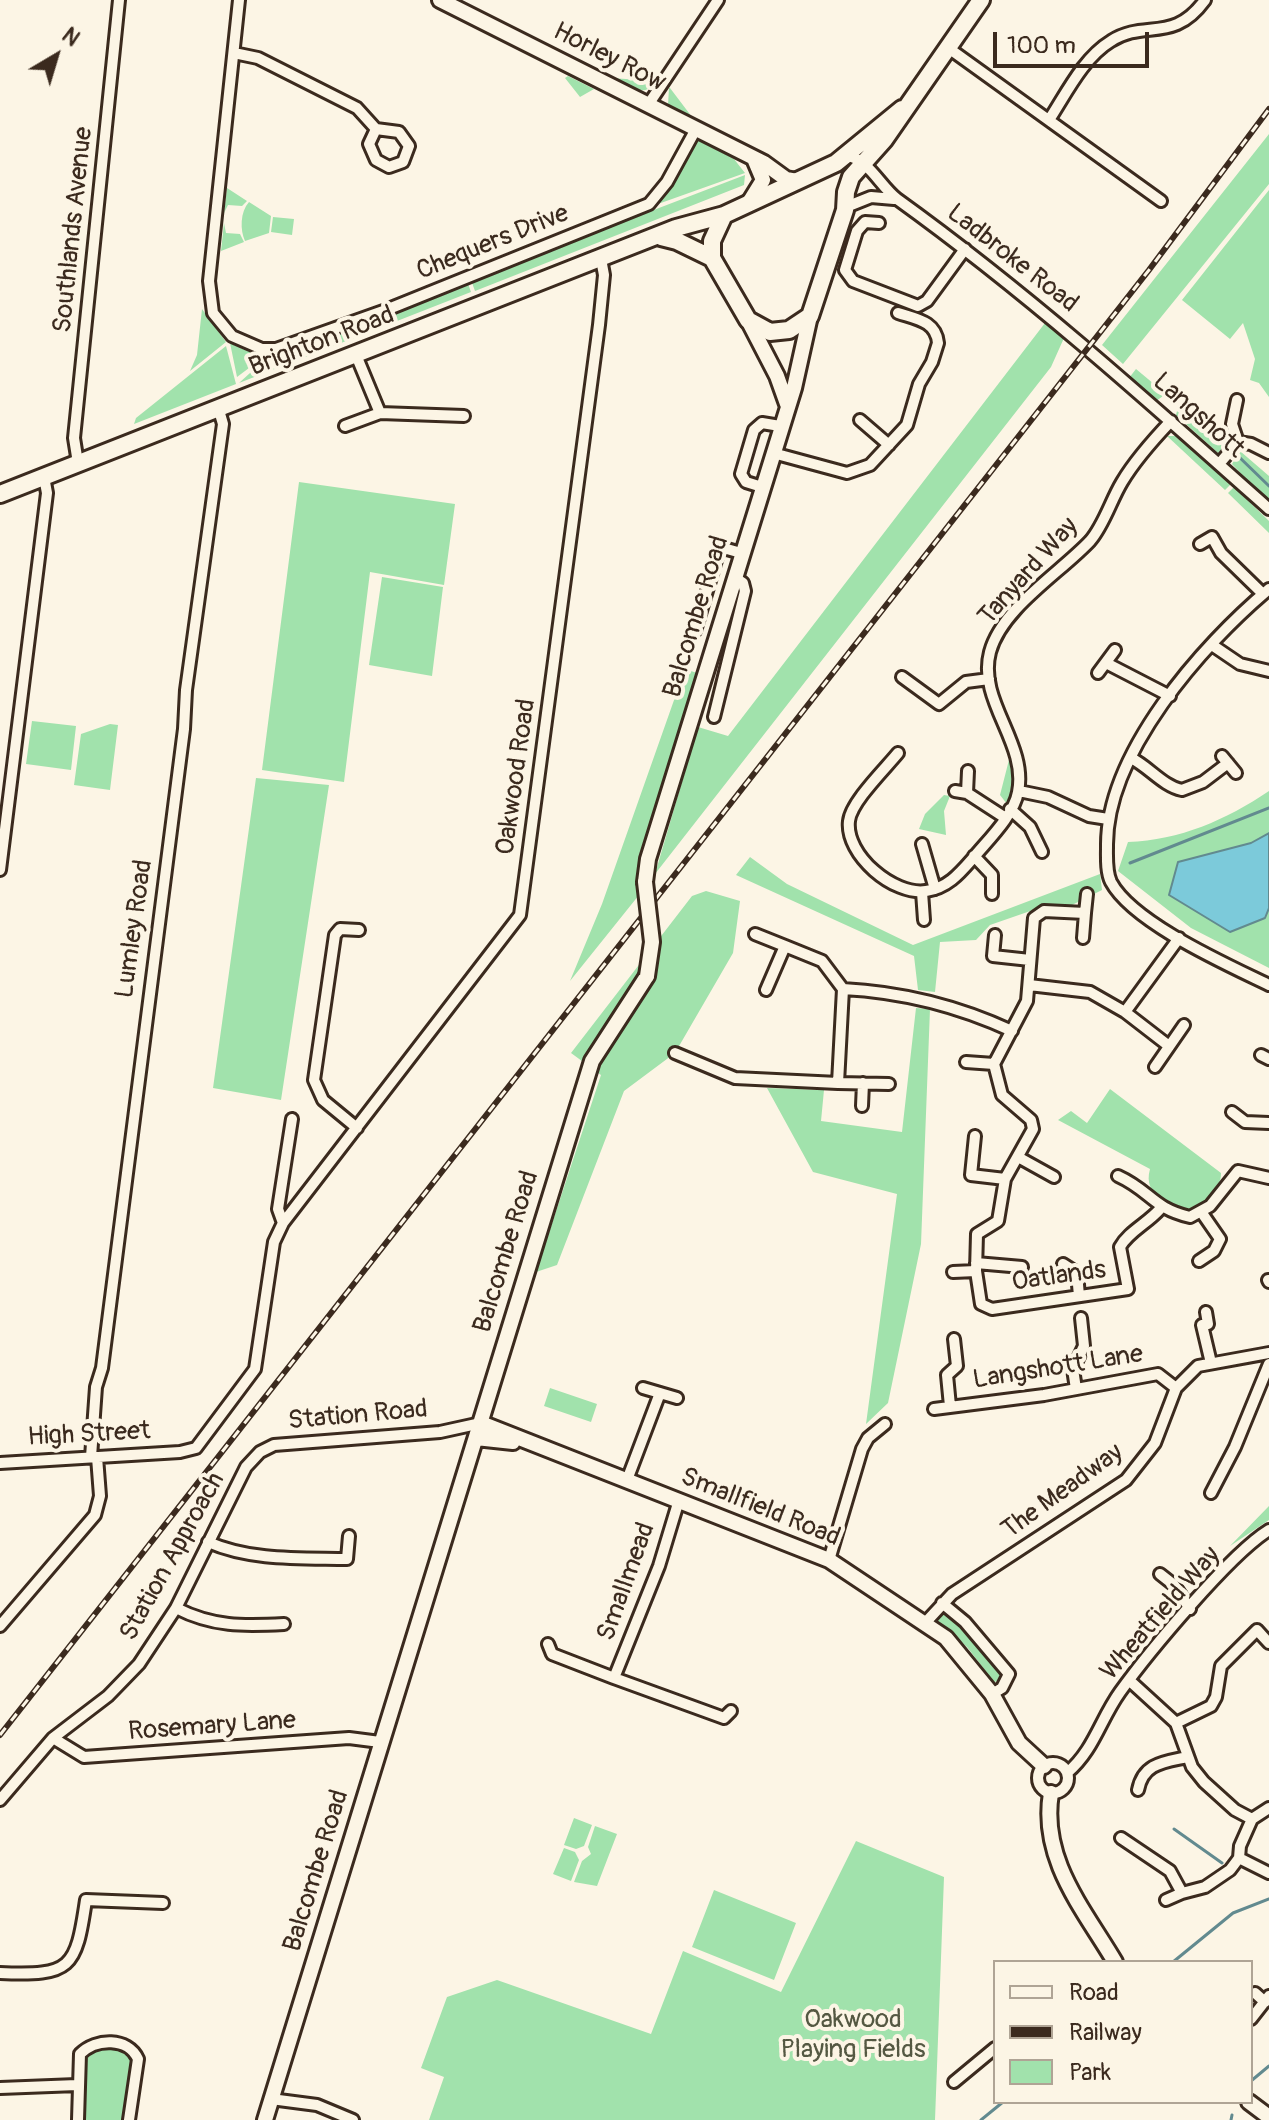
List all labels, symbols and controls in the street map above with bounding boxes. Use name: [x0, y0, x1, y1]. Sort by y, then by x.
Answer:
north arrow: [16, 16, 96, 96]
street label: Horley Row: [548, 16, 670, 100]
scale bar: [997, 16, 1153, 66]
text: N: [56, 21, 85, 53]
text: 100 m: [1007, 31, 1076, 60]
street label: Southlands Avenue: [48, 125, 100, 335]
street label: Chequers Drive: [412, 198, 574, 288]
street label: Ladbroke Road: [940, 198, 1084, 320]
street label: Brighton Road: [245, 300, 399, 384]
street label: Langshott: [1146, 367, 1250, 465]
street label: Tanyard Way: [973, 512, 1085, 632]
street label: Balcombe Road: [658, 532, 736, 702]
street label: Oakwood Road: [491, 697, 543, 857]
street label: Lumley Road: [110, 858, 160, 1000]
street label: Balcombe Road: [468, 1167, 546, 1337]
street label: Oatlands: [1010, 1255, 1108, 1299]
street label: Langshott Lane: [971, 1339, 1145, 1397]
street label: Station Road: [287, 1394, 429, 1438]
street label: High Street: [27, 1416, 151, 1454]
street label: The Meadway: [996, 1438, 1130, 1546]
street label: Smallfield Road: [676, 1462, 844, 1554]
street label: Station Approach: [114, 1467, 232, 1647]
street label: Smallmead: [591, 1519, 663, 1645]
street label: Wheatfield Way: [1094, 1541, 1228, 1687]
street label: Rosemary Lane: [127, 1706, 297, 1748]
street label: Balcombe Road: [278, 1786, 356, 1956]
legend: [993, 1960, 1253, 2104]
text: Road: [1069, 1978, 1119, 2007]
park label: Oakwood Playing Fields: [780, 2004, 926, 2066]
text: Railway: [1069, 2018, 1142, 2047]
text: Park: [1069, 2058, 1111, 2087]

